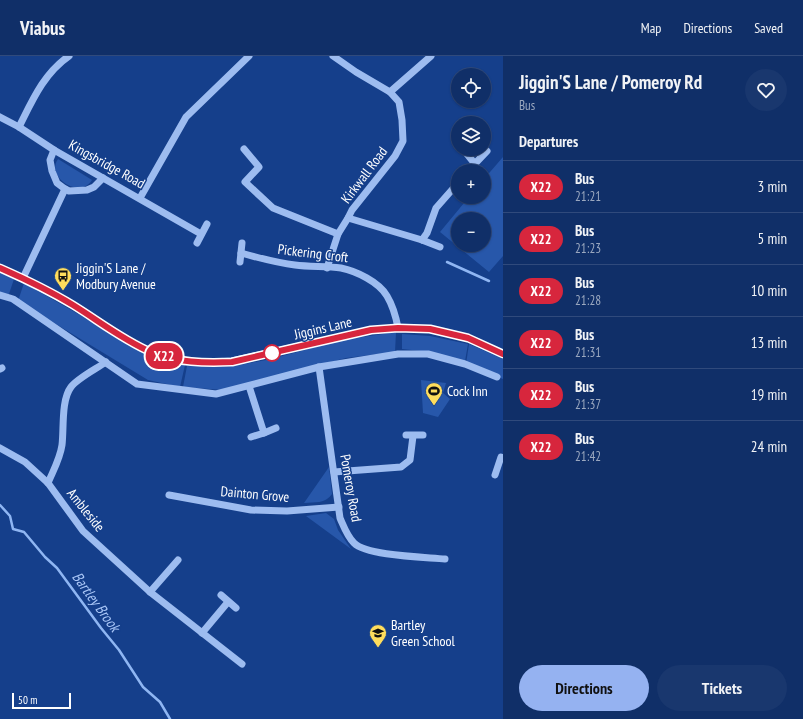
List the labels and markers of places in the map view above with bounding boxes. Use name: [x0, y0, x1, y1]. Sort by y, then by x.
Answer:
place label: Jiggin'S Lane / Modbury Avenue: [75, 259, 156, 293]
bus stop icon: Jiggin'S Lane / Modbury Avenue: [53, 266, 73, 291]
unlabelled marker: [263, 344, 281, 362]
sports icon: Cock Inn: [424, 381, 444, 406]
place label: Cock Inn: [447, 382, 488, 400]
place label: Bartley Green School: [391, 616, 456, 650]
school or university icon: Bartley Green School: [368, 623, 388, 648]

